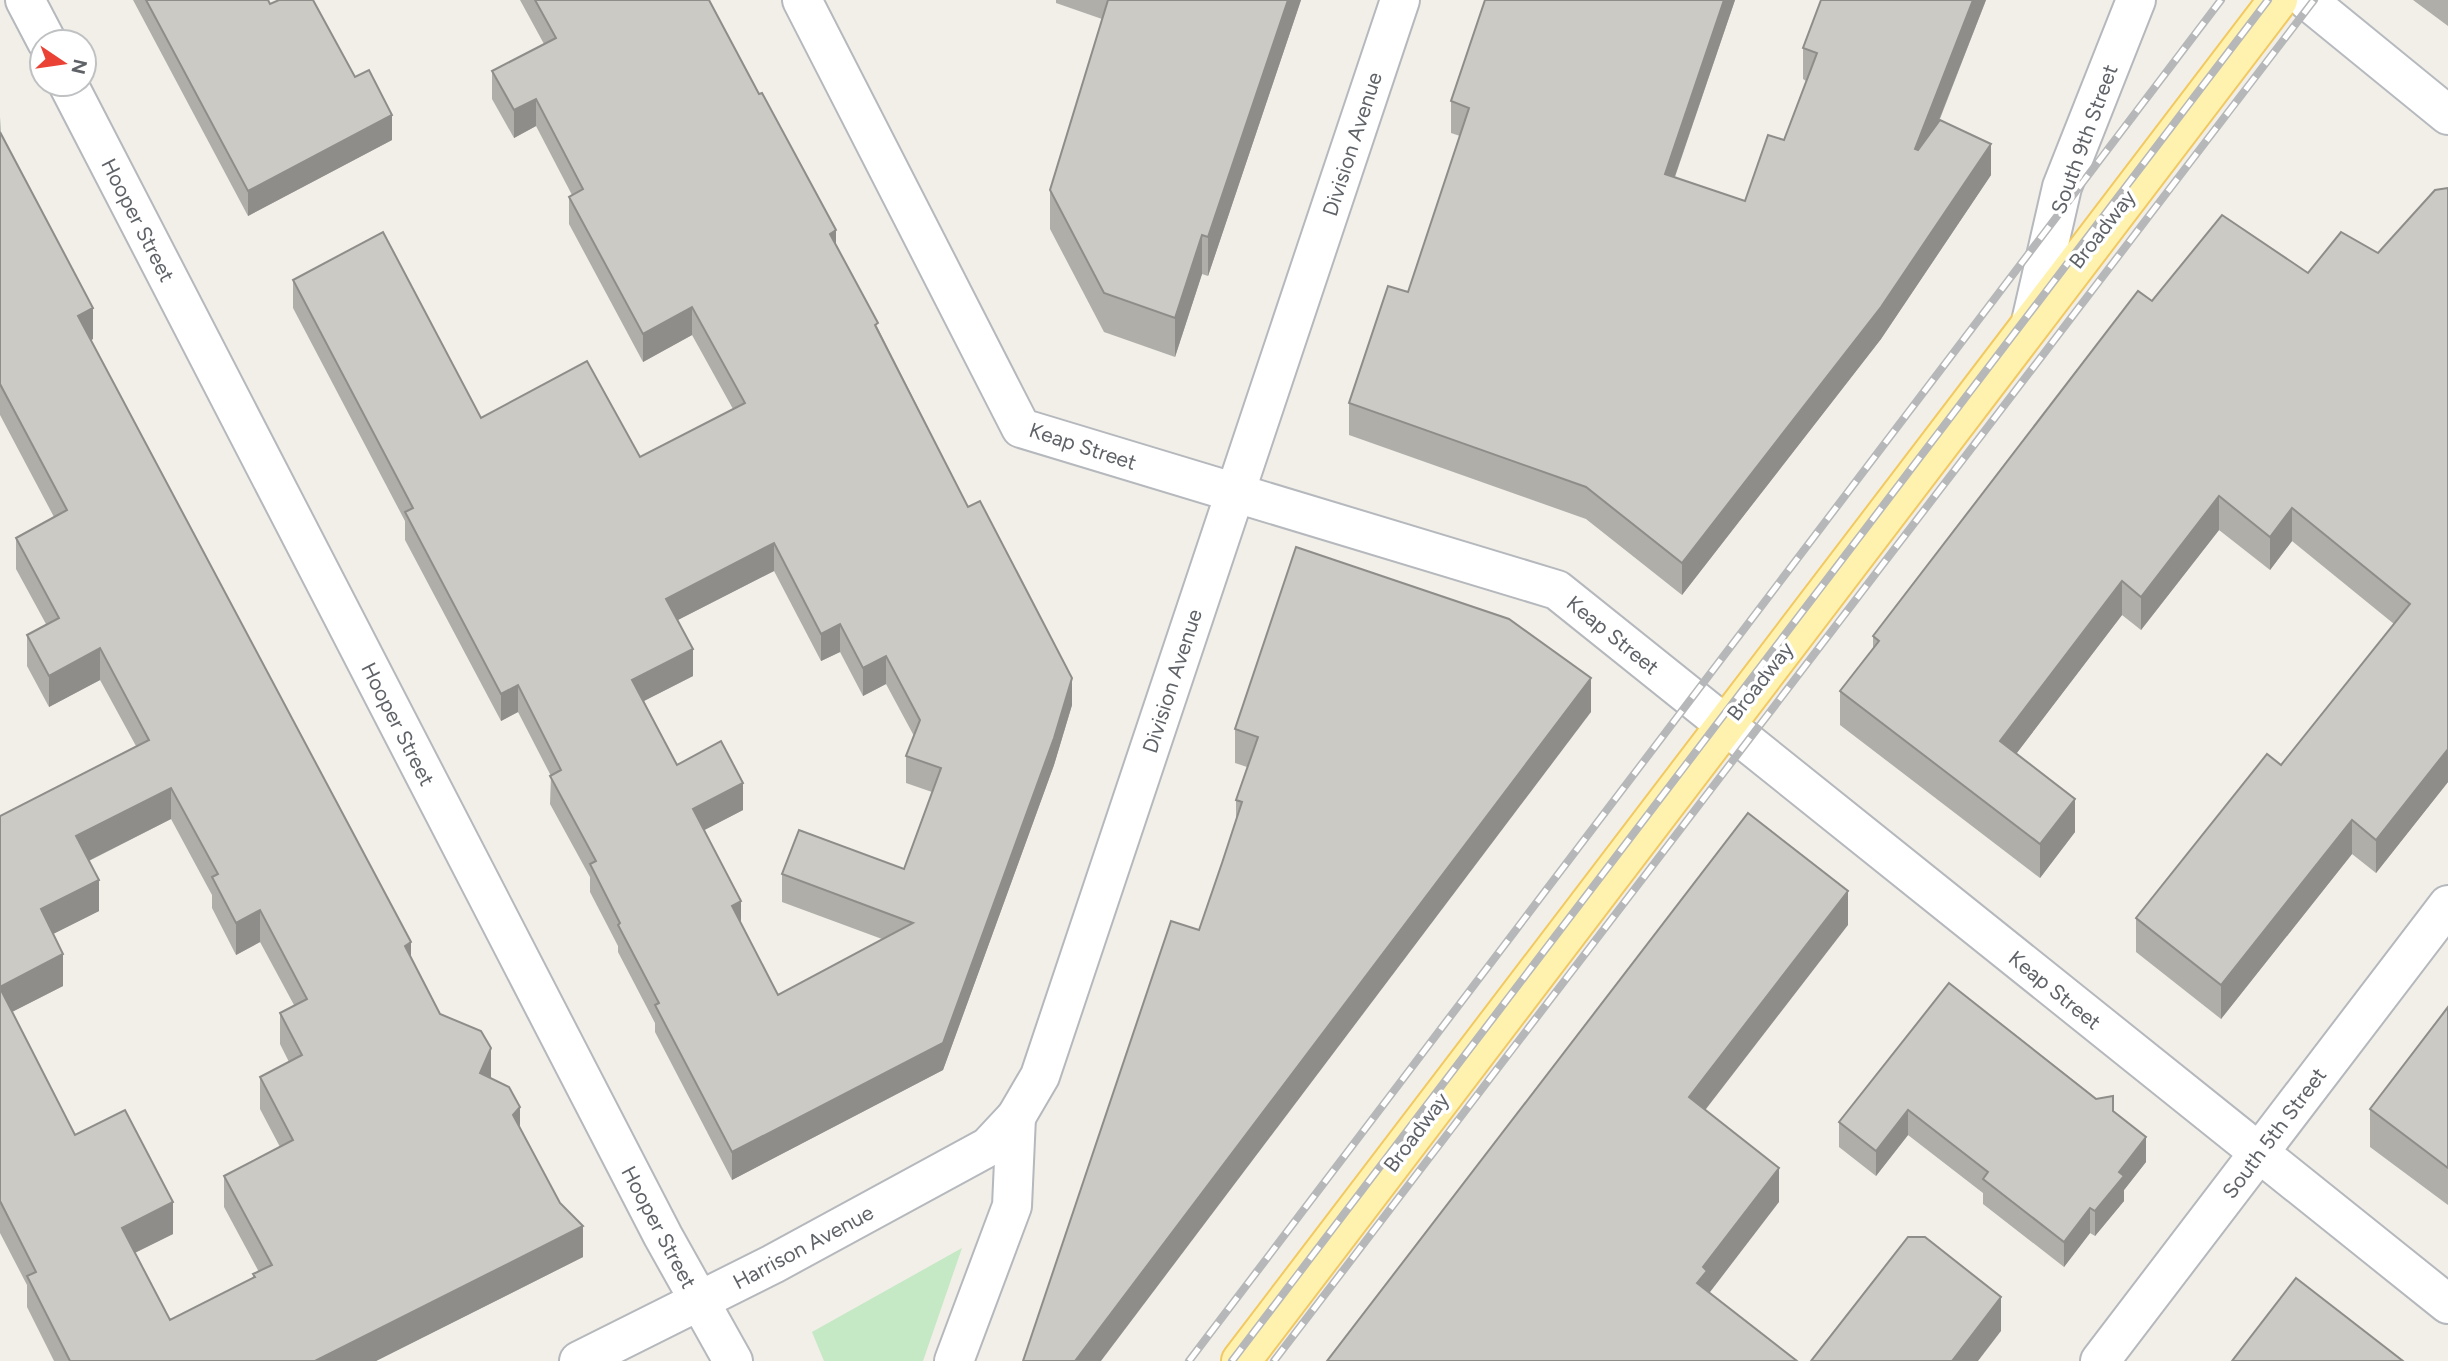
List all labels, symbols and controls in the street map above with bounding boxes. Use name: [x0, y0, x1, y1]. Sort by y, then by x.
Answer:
north arrow: [28, 28, 98, 98]
text: N: [66, 57, 92, 76]
street label: South 9th Street: [2045, 61, 2123, 217]
street label: Division Avenue: [1317, 69, 1387, 219]
street label: Hooper Street: [96, 154, 180, 286]
street label: Broadway: [2064, 185, 2140, 273]
street label: Keap Street: [1026, 417, 1140, 475]
street label: Keap Street: [1562, 590, 1664, 680]
street label: Division Avenue: [1137, 606, 1207, 756]
street label: Broadway: [1722, 637, 1798, 725]
street label: Hooper Street: [356, 658, 440, 790]
street label: Keap Street: [2004, 945, 2106, 1035]
street label: South 5th Street: [2217, 1063, 2331, 1203]
street label: Broadway: [1378, 1087, 1454, 1177]
street label: Hooper Street: [616, 1161, 702, 1293]
street label: Harrison Avenue: [729, 1199, 877, 1295]

